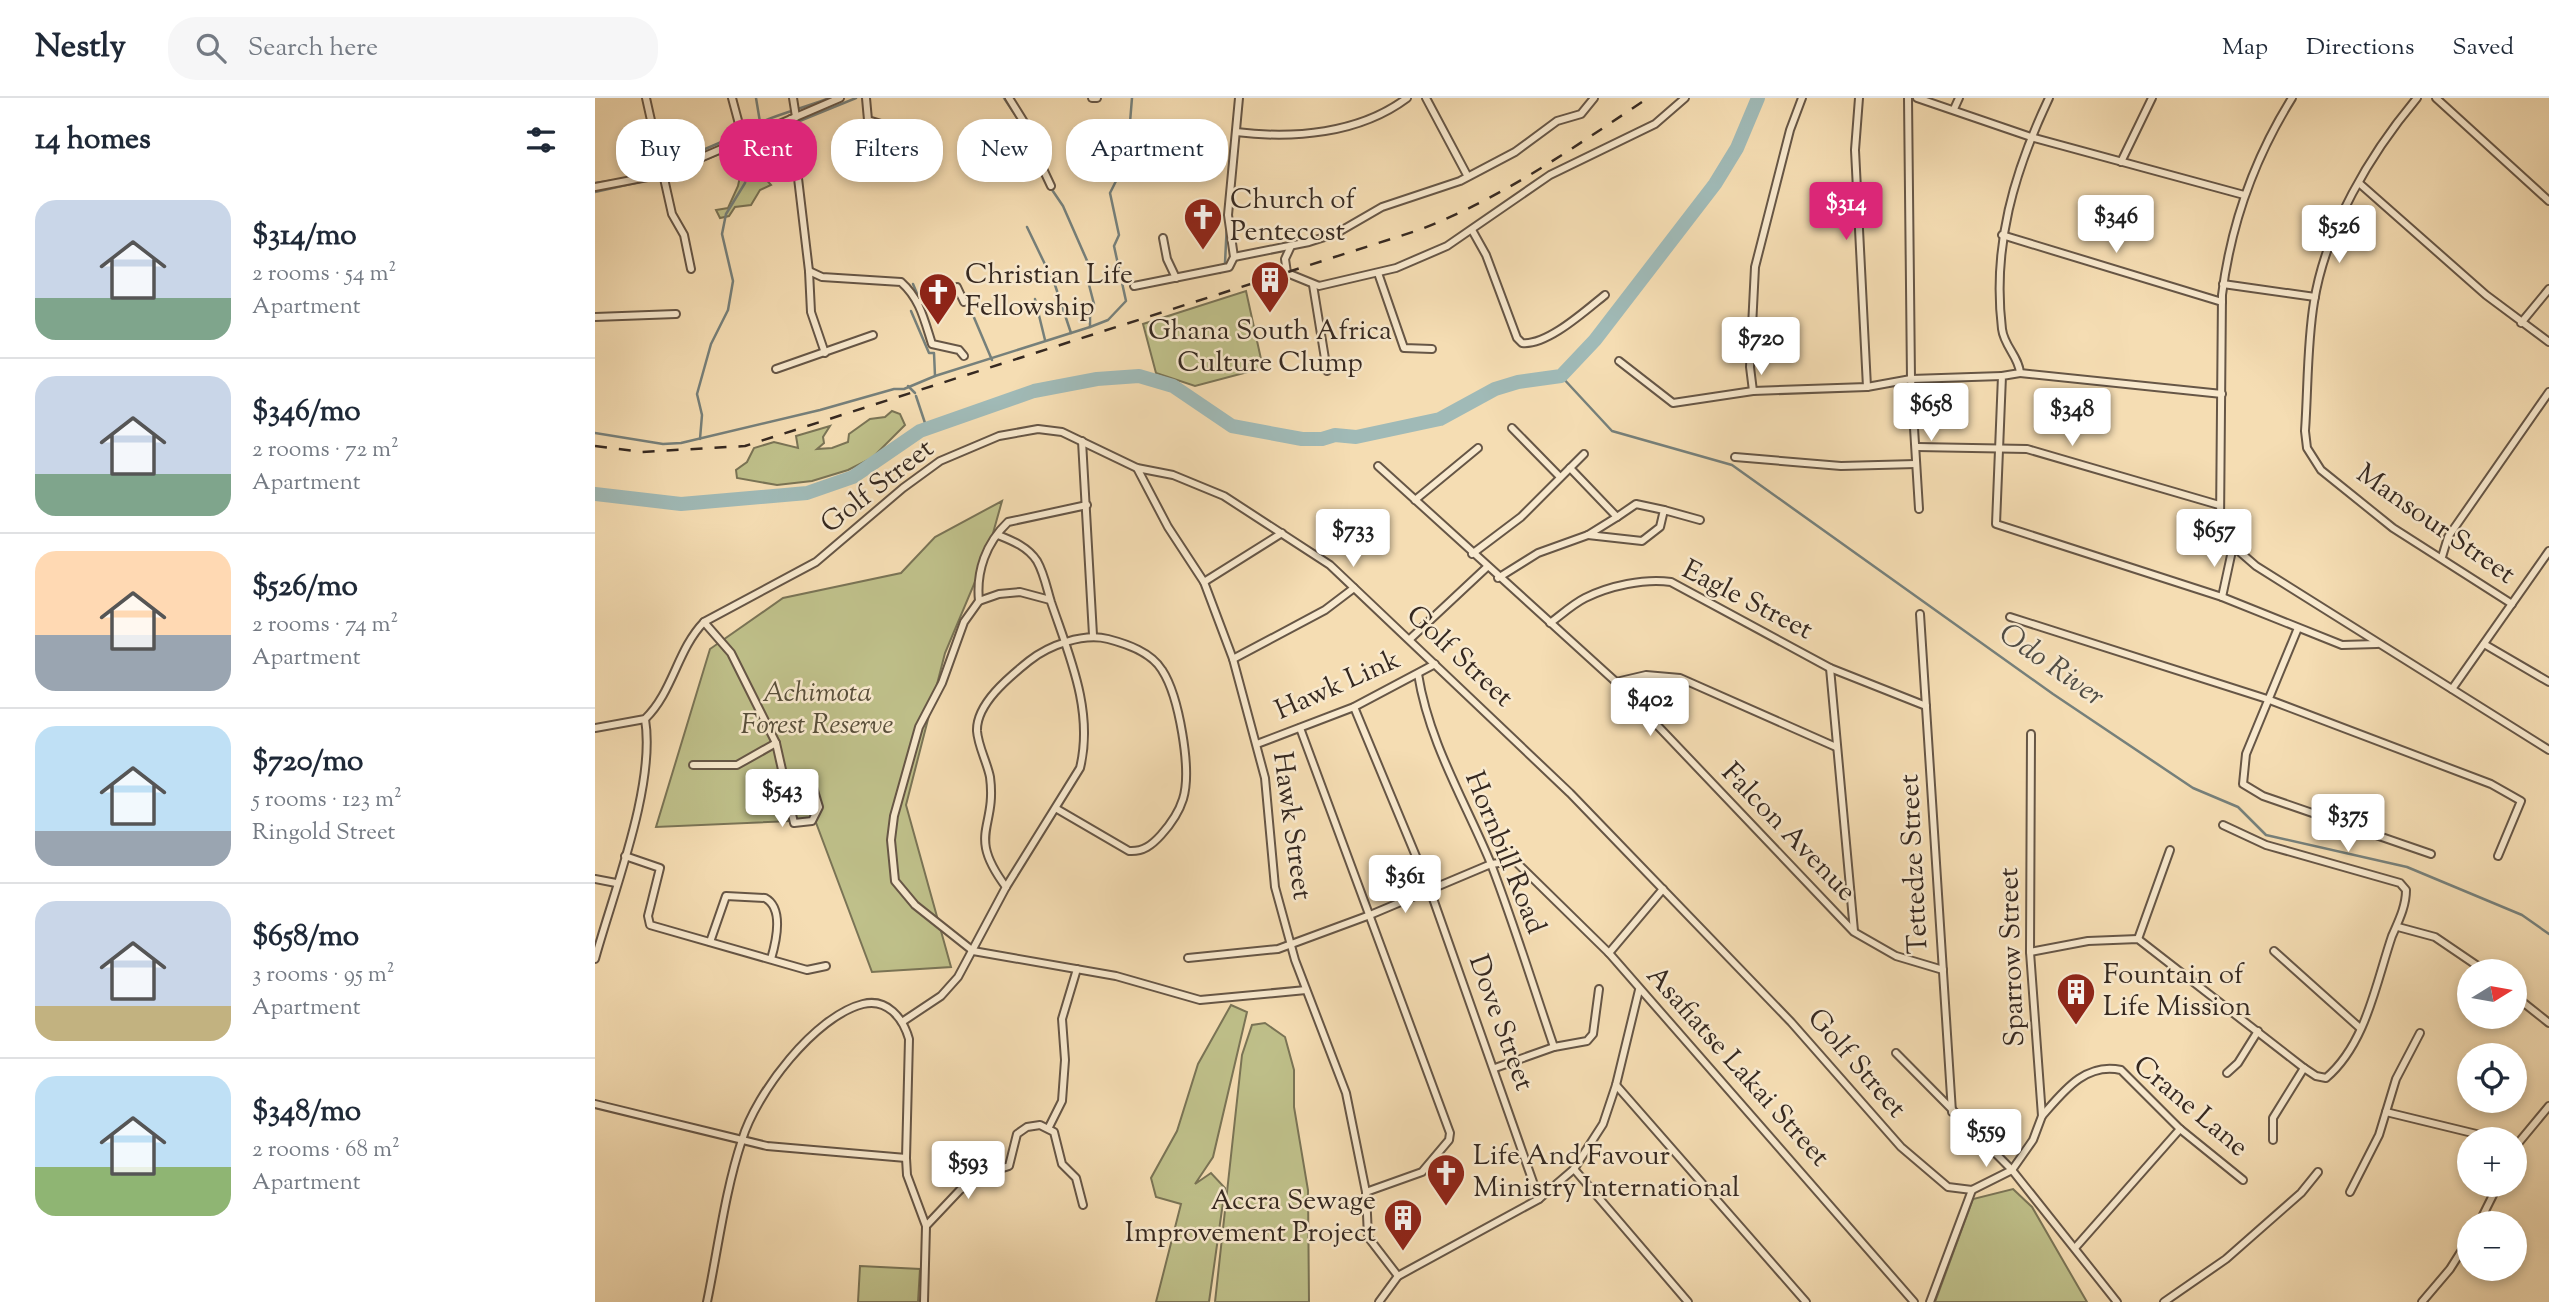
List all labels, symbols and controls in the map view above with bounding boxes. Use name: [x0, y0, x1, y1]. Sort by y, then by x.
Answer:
search box: [168, 17, 658, 80]
text: Nestly: [35, 24, 126, 72]
icon: search: [192, 29, 230, 67]
text: Search here: [248, 30, 378, 67]
text: Map: [2222, 31, 2268, 65]
text: Directions: [2306, 31, 2414, 65]
text: Saved: [2452, 31, 2514, 65]
text: 14 homes: [35, 119, 151, 162]
chip: Buy: [616, 119, 705, 182]
chip: Rent: [719, 119, 817, 182]
chip: Filters: [831, 119, 943, 182]
chip: New: [957, 119, 1052, 182]
chip: Apartment: [1066, 119, 1228, 182]
icon: filters: [522, 121, 560, 159]
place label: Church of Pentecost: [1230, 181, 1357, 253]
pin: $314: [1805, 183, 1887, 242]
text: $314: [1826, 188, 1866, 221]
pin: $346: [2075, 195, 2157, 255]
church icon: Church of Pentecost: [1182, 196, 1224, 251]
text: $346: [2094, 201, 2138, 234]
pin: $526: [2298, 206, 2380, 265]
text: $526: [2318, 211, 2360, 244]
text: $314/mo: [252, 215, 357, 258]
icon: home: [91, 228, 175, 312]
place label: Christian Life Fellowship: [965, 256, 1133, 328]
text: 2 rooms · 54 m²: [252, 258, 396, 291]
building icon: Ghana South Africa Culture Clump: [1249, 259, 1291, 314]
church icon: Christian Life Fellowship: [917, 271, 959, 326]
text: Apartment: [252, 291, 361, 324]
place label: Ghana South Africa Culture Clump: [1148, 312, 1392, 384]
pin: $720: [1720, 317, 1802, 377]
text: $720: [1738, 323, 1784, 356]
pin: $658: [1890, 384, 1972, 443]
pin: $348: [2031, 388, 2113, 448]
text: $658: [1909, 389, 1953, 422]
text: $346/mo: [252, 391, 361, 434]
text: $348: [2050, 394, 2094, 427]
icon: home: [91, 404, 175, 488]
street label: Golf Street: [813, 430, 943, 544]
text: 2 rooms · 72 m²: [252, 434, 399, 467]
street label: Mansour Street: [2347, 455, 2523, 595]
text: Apartment: [252, 467, 361, 500]
pin: $733: [1312, 510, 1394, 569]
pin: $657: [2173, 510, 2255, 569]
text: $733: [1332, 515, 1374, 548]
text: $657: [2192, 515, 2236, 548]
street label: Eagle Street: [1675, 551, 1820, 651]
text: $526/mo: [252, 566, 358, 609]
icon: home: [91, 579, 175, 663]
street label: Golf Street: [1396, 597, 1522, 718]
text: 2 rooms · 74 m²: [252, 609, 398, 642]
water label: Odo River: [1989, 614, 2113, 718]
street label: Hawk Link: [1269, 641, 1407, 731]
text: Apartment: [252, 642, 361, 675]
park label: Achimota Forest Reserve: [741, 674, 893, 746]
pin: $402: [1609, 678, 1691, 738]
text: $402: [1627, 684, 1673, 717]
text: $720/mo: [252, 741, 363, 784]
street label: Hawk Street: [1261, 749, 1321, 903]
icon: home: [91, 754, 175, 838]
street label: Falcon Avenue: [1711, 755, 1865, 911]
street label: Hornbill Road: [1453, 766, 1555, 940]
pin: $543: [741, 770, 823, 829]
street label: Tettedze Street: [1890, 773, 1940, 955]
text: $543: [761, 775, 803, 808]
text: 5 rooms · 123 m²: [252, 784, 402, 817]
pin: $375: [2307, 794, 2389, 854]
text: $375: [2328, 800, 2368, 833]
text: Ringold Street: [252, 817, 395, 850]
pin: $361: [1364, 856, 1446, 915]
text: $361: [1385, 861, 1425, 894]
street label: Sparrow Street: [1990, 866, 2036, 1047]
text: $658/mo: [252, 916, 359, 959]
icon: home: [91, 929, 175, 1013]
street label: Dove Street: [1457, 950, 1543, 1097]
place label: Fountain of Life Mission: [2103, 956, 2251, 1028]
street label: Asafiatse Lakai Street: [1636, 958, 1839, 1177]
text: 3 rooms · 95 m²: [252, 959, 395, 992]
north arrow: [2457, 959, 2527, 1029]
map controls: [2457, 959, 2527, 1281]
building icon: Fountain of Life Mission: [2055, 971, 2097, 1026]
text: Apartment: [252, 992, 361, 1025]
street label: Golf Street: [1797, 1000, 1915, 1128]
button: locate: [2457, 1043, 2527, 1113]
street label: Crane Lane: [2124, 1047, 2256, 1167]
text: $348/mo: [252, 1091, 361, 1134]
icon: home: [91, 1104, 175, 1188]
pin: $559: [1945, 1110, 2027, 1169]
text: $559: [1966, 1115, 2006, 1148]
button: +: [2457, 1127, 2527, 1197]
text: 2 rooms · 68 m²: [252, 1134, 400, 1167]
place label: Life And Favour Ministry International: [1473, 1137, 1740, 1209]
pin: $593: [927, 1142, 1009, 1201]
text: $593: [948, 1147, 988, 1180]
church icon: Life And Favour Ministry International: [1425, 1152, 1467, 1207]
text: Apartment: [252, 1167, 361, 1200]
place label: Accra Sewage Improvement Project: [1125, 1182, 1376, 1254]
building icon: Accra Sewage Improvement Project: [1382, 1197, 1424, 1252]
button: −: [2457, 1211, 2527, 1281]

